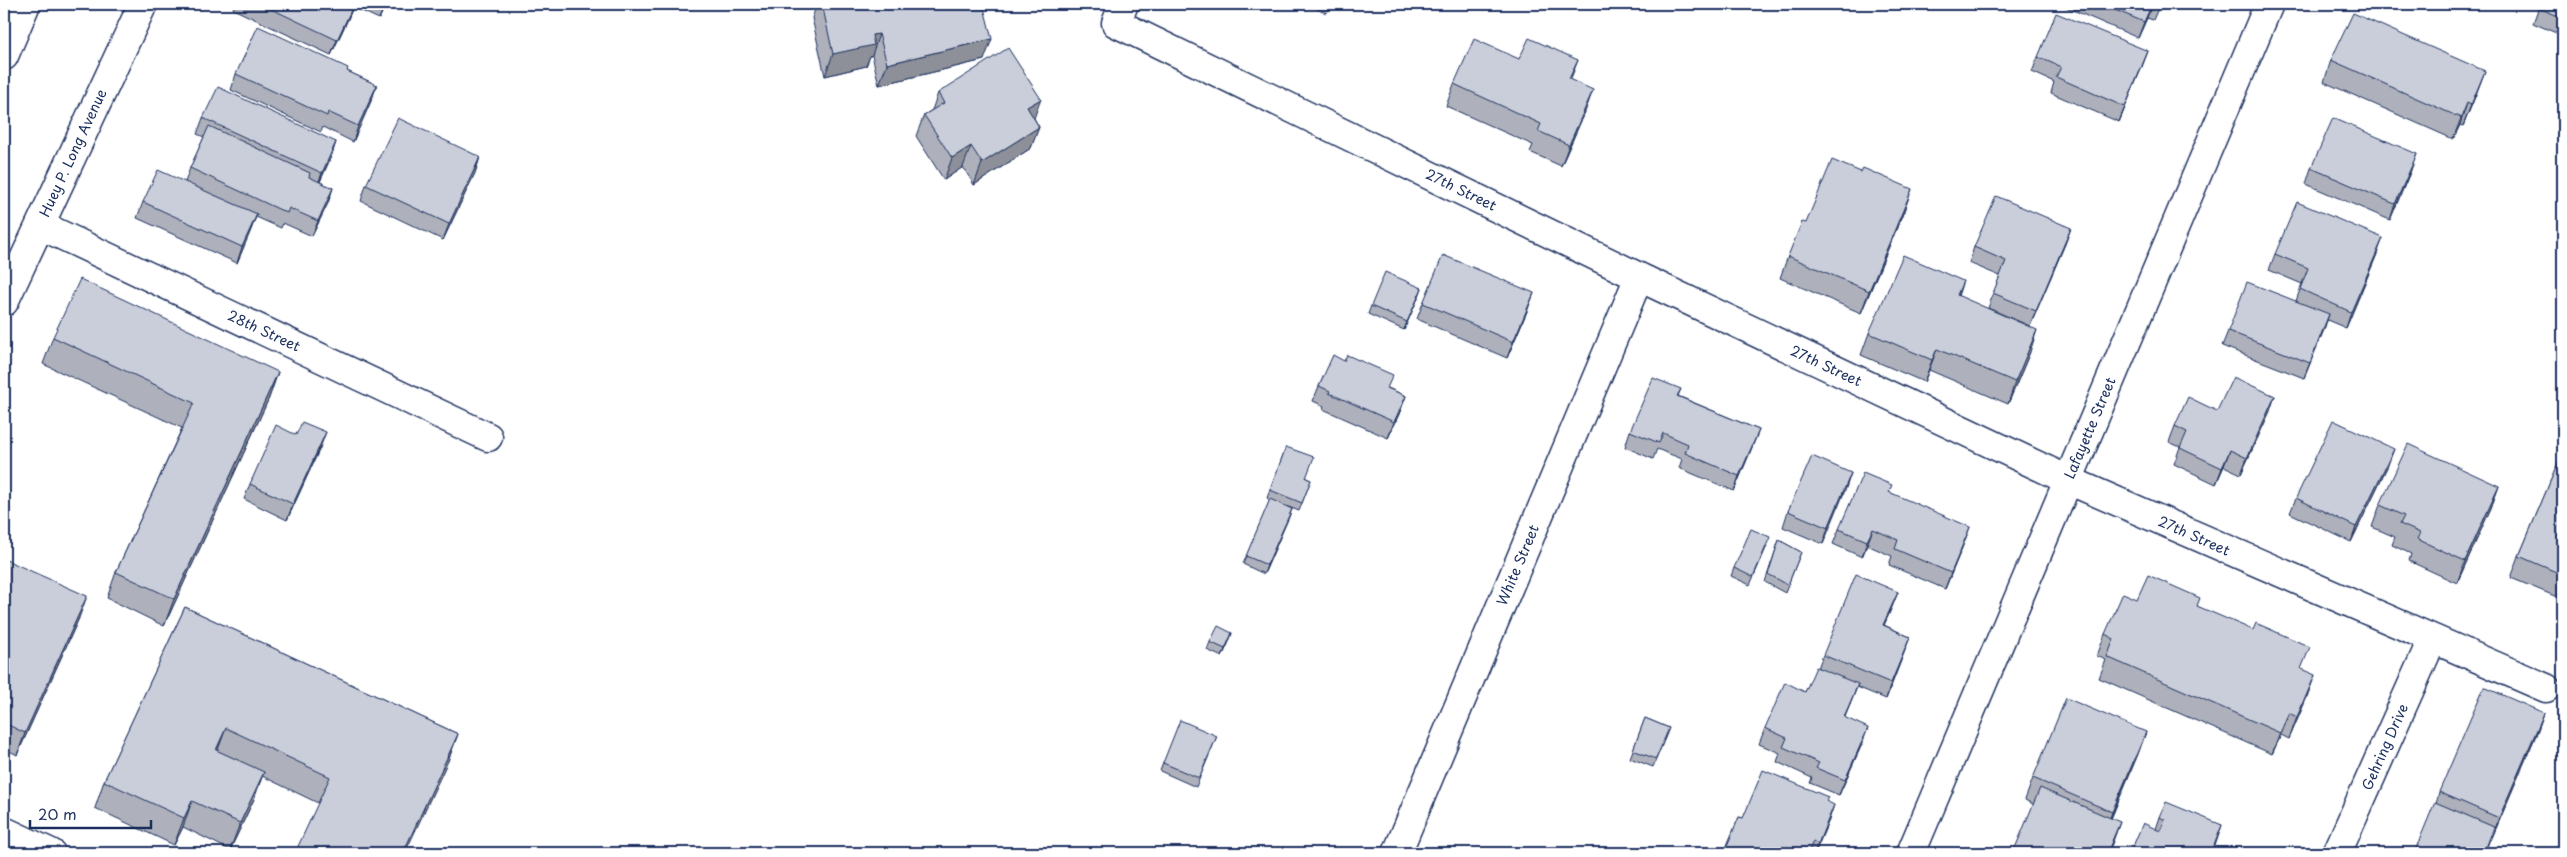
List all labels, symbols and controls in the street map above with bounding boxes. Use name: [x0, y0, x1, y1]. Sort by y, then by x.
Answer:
street label: Huey P. Long Avenue: [34, 85, 112, 220]
street label: 27th Street: [1422, 163, 1500, 216]
street label: 28th Street: [224, 305, 304, 357]
street label: 27th Street: [1787, 340, 1866, 391]
street label: Lafayette Street: [2059, 373, 2121, 482]
street label: 27th Street: [2155, 510, 2234, 561]
street label: White Street: [1491, 521, 1544, 608]
street label: Gehring Drive: [2356, 700, 2413, 793]
scale bar: [30, 797, 151, 829]
text: 20 m: [38, 802, 77, 825]

